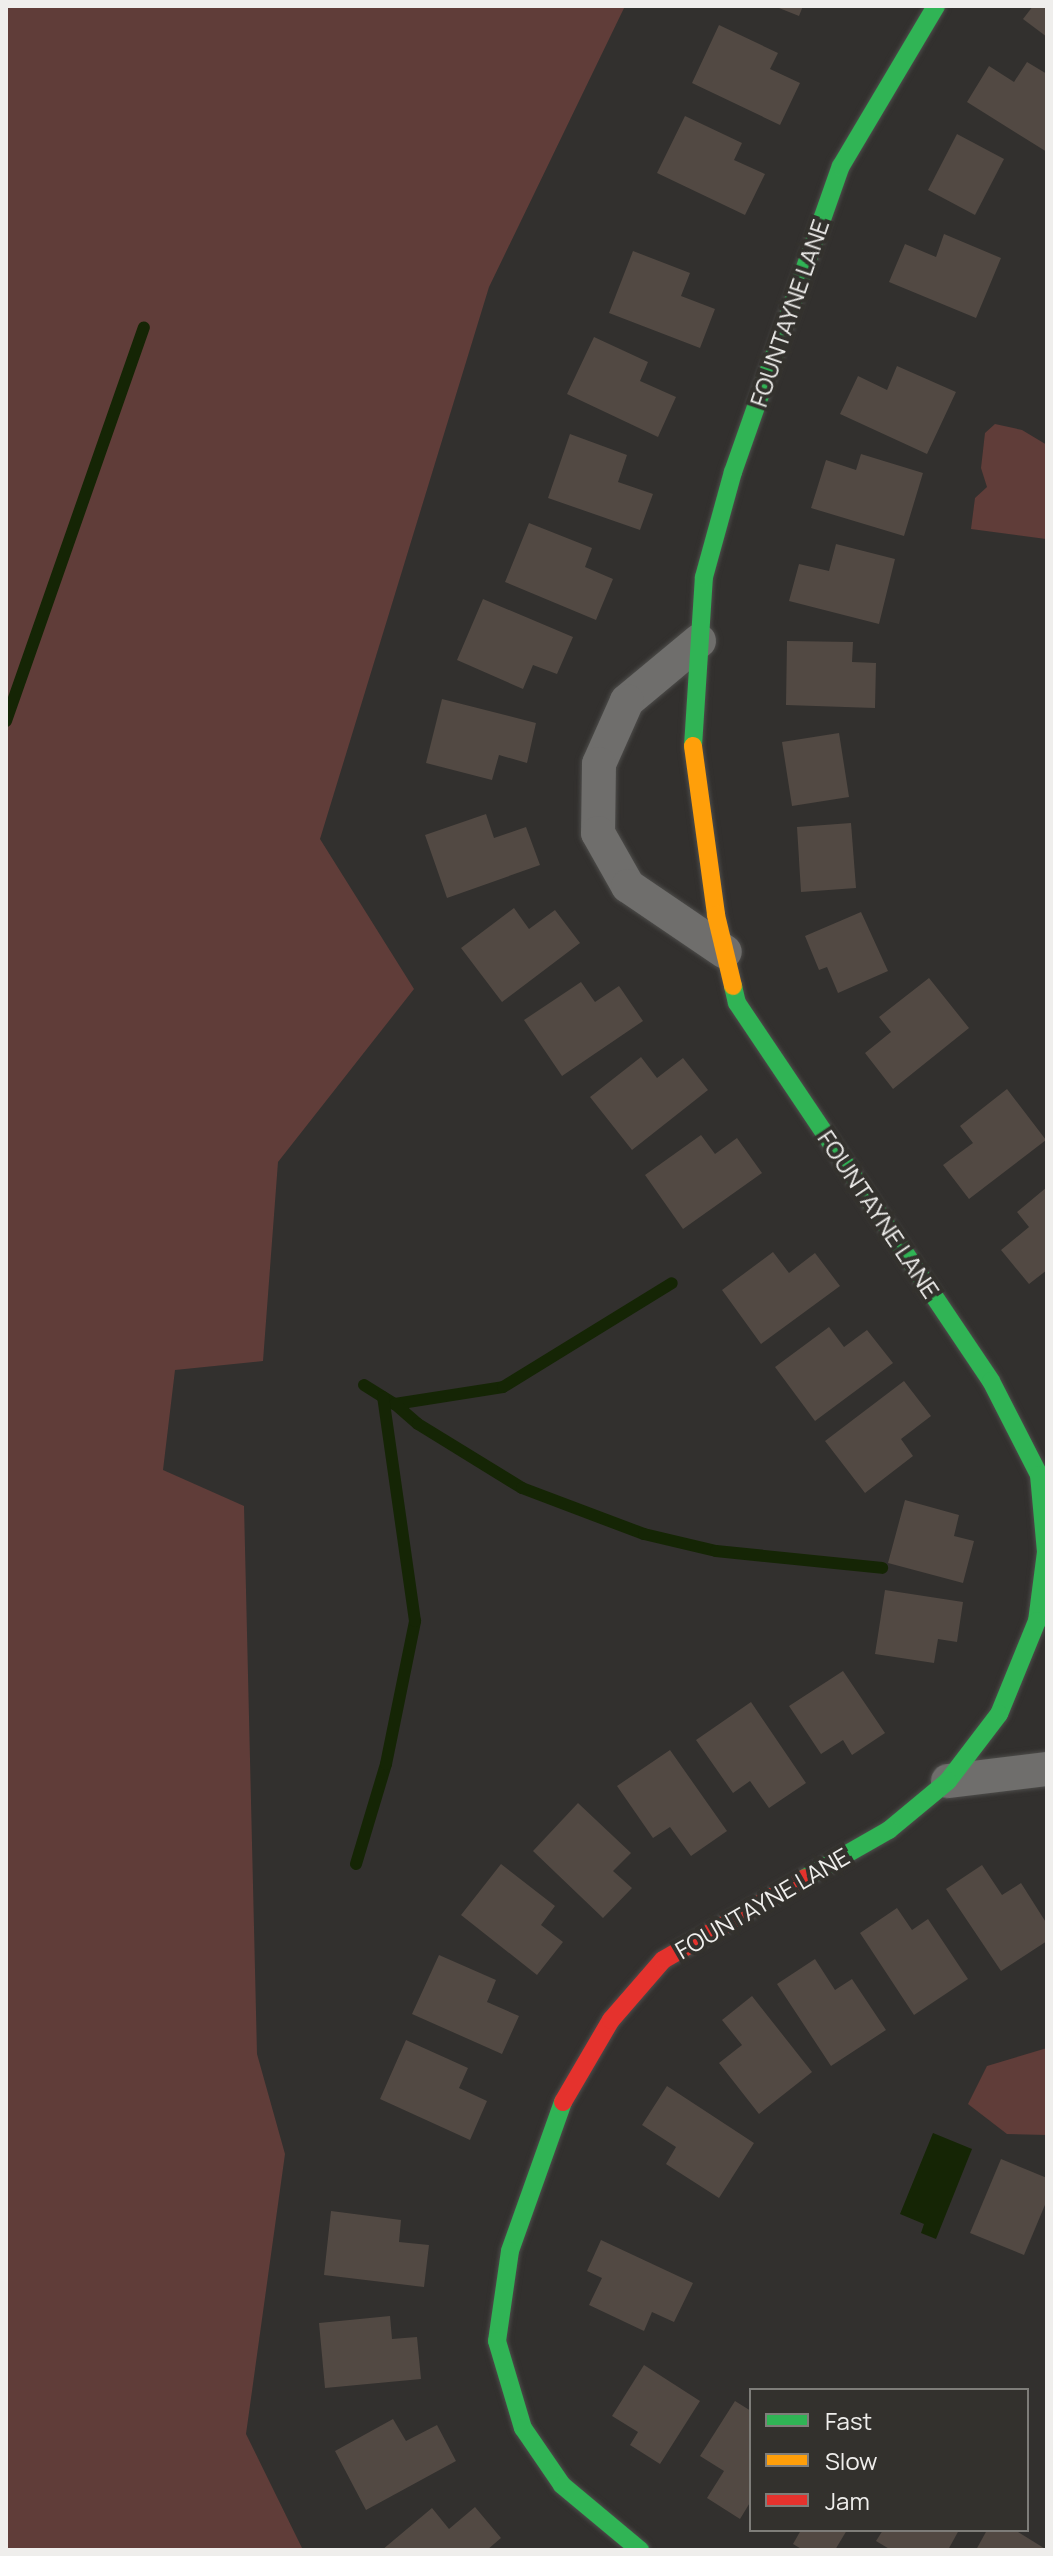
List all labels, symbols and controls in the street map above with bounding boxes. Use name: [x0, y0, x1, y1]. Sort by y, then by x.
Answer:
street label: FOUNTAYNE LANE: [743, 216, 835, 410]
street label: FOUNTAYNE LANE: [812, 1125, 946, 1303]
street label: FOUNTAYNE LANE: [670, 1841, 854, 1965]
legend: [749, 2388, 1029, 2532]
text: Fast: [825, 2404, 872, 2437]
text: Slow: [825, 2444, 878, 2477]
text: Jam: [825, 2484, 870, 2517]

